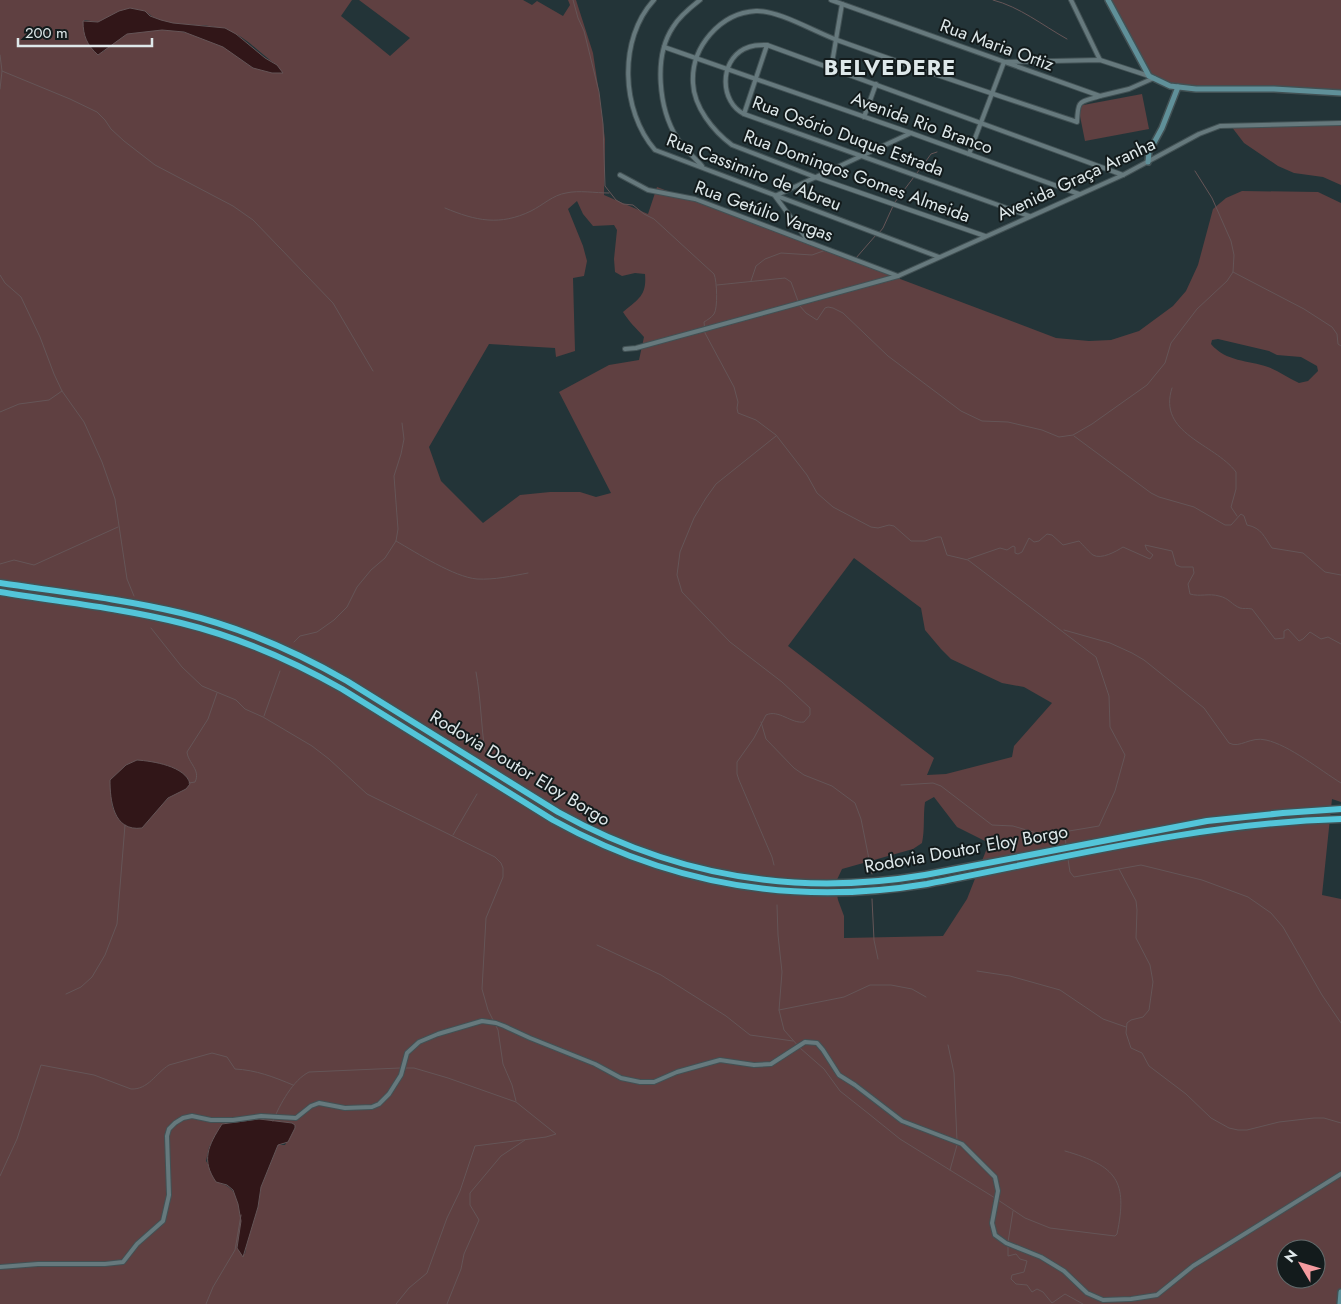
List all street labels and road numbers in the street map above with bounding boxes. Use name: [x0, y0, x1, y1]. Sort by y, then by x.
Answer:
street label: Rua Maria Ortiz: [936, 12, 1058, 78]
street label: Avenida Rio Branco: [848, 85, 997, 161]
street label: Rua Osório Duque Estrada: [749, 89, 947, 183]
street label: Rua Domingos Gomes Almeida: [740, 123, 974, 229]
street label: Rua Cassimiro de Abreu: [663, 127, 845, 217]
street label: Avenida Graça Aranha: [993, 131, 1159, 227]
street label: Rua Getúlio Vargas: [691, 174, 837, 248]
street label: Rodovia Doutor Eloy Borgo: [425, 704, 615, 832]
street label: Rodovia Doutor Eloy Borgo: [862, 818, 1070, 880]

